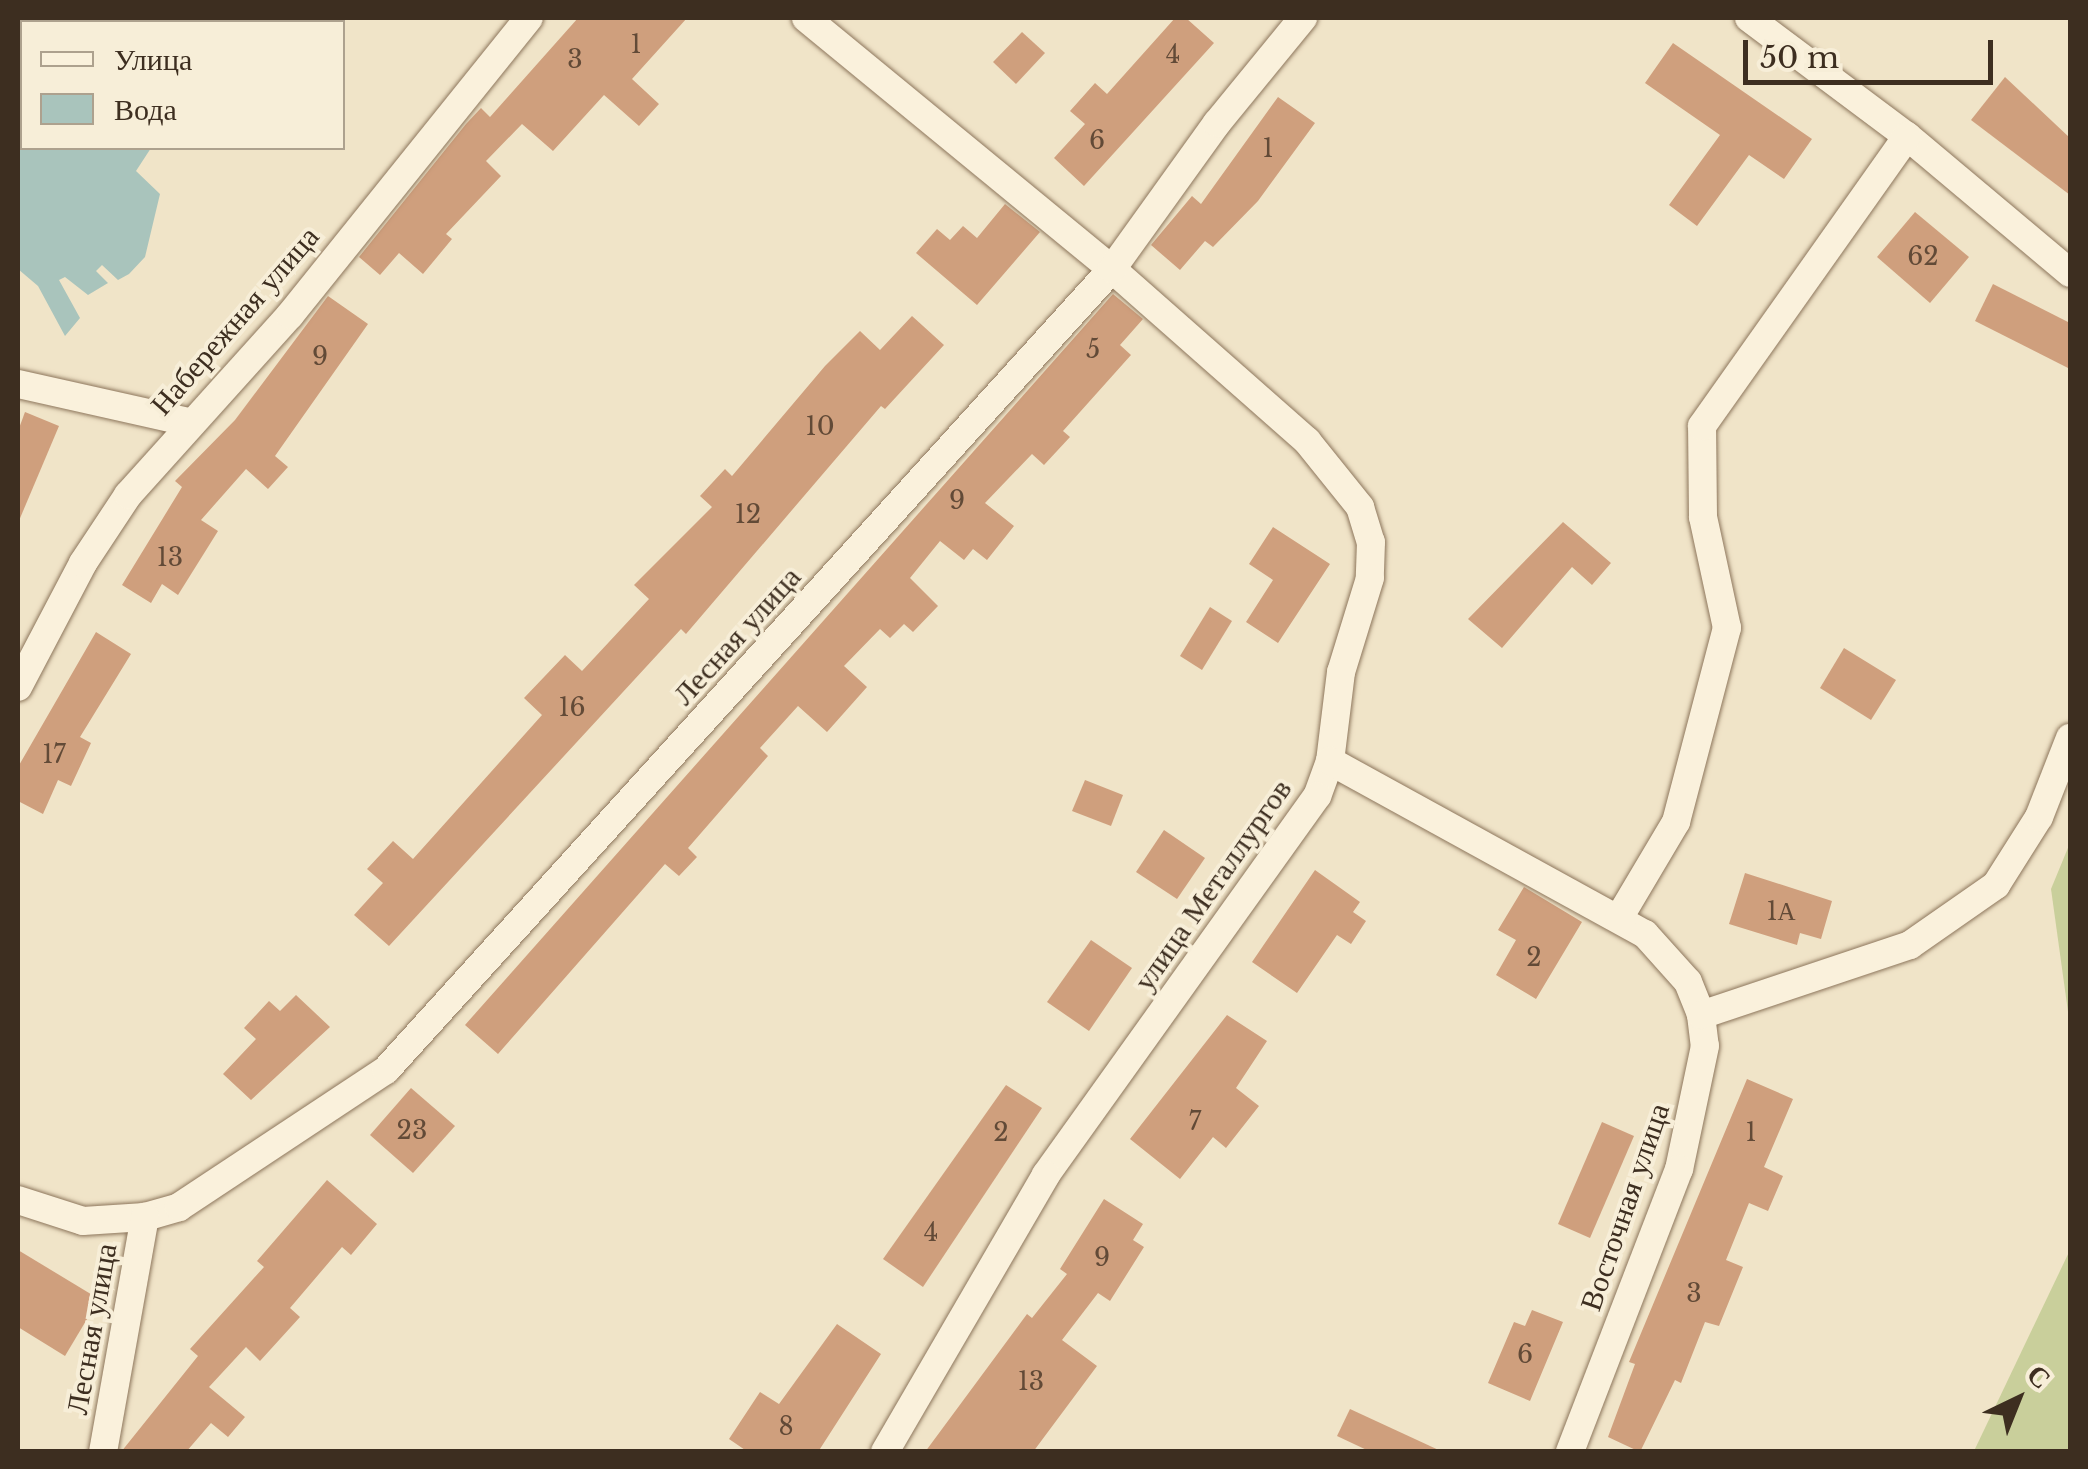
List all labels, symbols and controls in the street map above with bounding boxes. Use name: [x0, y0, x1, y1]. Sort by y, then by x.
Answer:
legend: [20, 20, 345, 150]
scale bar: [1748, 20, 1998, 82]
house number: 1: [630, 30, 642, 60]
text: 50 m: [1760, 39, 1839, 76]
house number: 4: [1166, 40, 1180, 70]
text: Улица: [114, 41, 192, 78]
house number: 3: [567, 45, 583, 75]
text: Вода: [114, 91, 177, 128]
house number: 6: [1089, 126, 1105, 156]
house number: 1: [1262, 134, 1274, 164]
street label: Набережная улица: [143, 219, 327, 423]
house number: 62: [1907, 242, 1939, 272]
house number: 5: [1086, 335, 1100, 365]
house number: 9: [312, 342, 328, 372]
house number: 10: [806, 412, 834, 442]
house number: 9: [949, 486, 965, 516]
house number: 12: [735, 500, 761, 530]
house number: 13: [157, 543, 183, 573]
street label: Лесная улица: [666, 560, 808, 712]
house number: 16: [558, 693, 586, 723]
house number: 17: [42, 740, 66, 770]
street label: улица Металлургов: [1127, 772, 1299, 998]
house number: 1А: [1766, 897, 1796, 927]
house number: 2: [1526, 943, 1542, 973]
street label: Восточная улица: [1573, 1099, 1677, 1315]
house number: 7: [1189, 1107, 1201, 1137]
house number: 23: [397, 1116, 427, 1146]
house number: 2: [993, 1118, 1009, 1148]
house number: 1: [1745, 1118, 1757, 1148]
house number: 4: [924, 1218, 938, 1248]
street label: Лесная улица: [59, 1241, 125, 1417]
house number: 9: [1094, 1243, 1110, 1273]
house number: 3: [1686, 1279, 1702, 1309]
house number: 6: [1517, 1340, 1533, 1370]
north arrow: [1968, 1349, 2068, 1449]
text: С: [2019, 1357, 2058, 1396]
house number: 13: [1018, 1367, 1044, 1397]
house number: 8: [778, 1412, 794, 1442]

